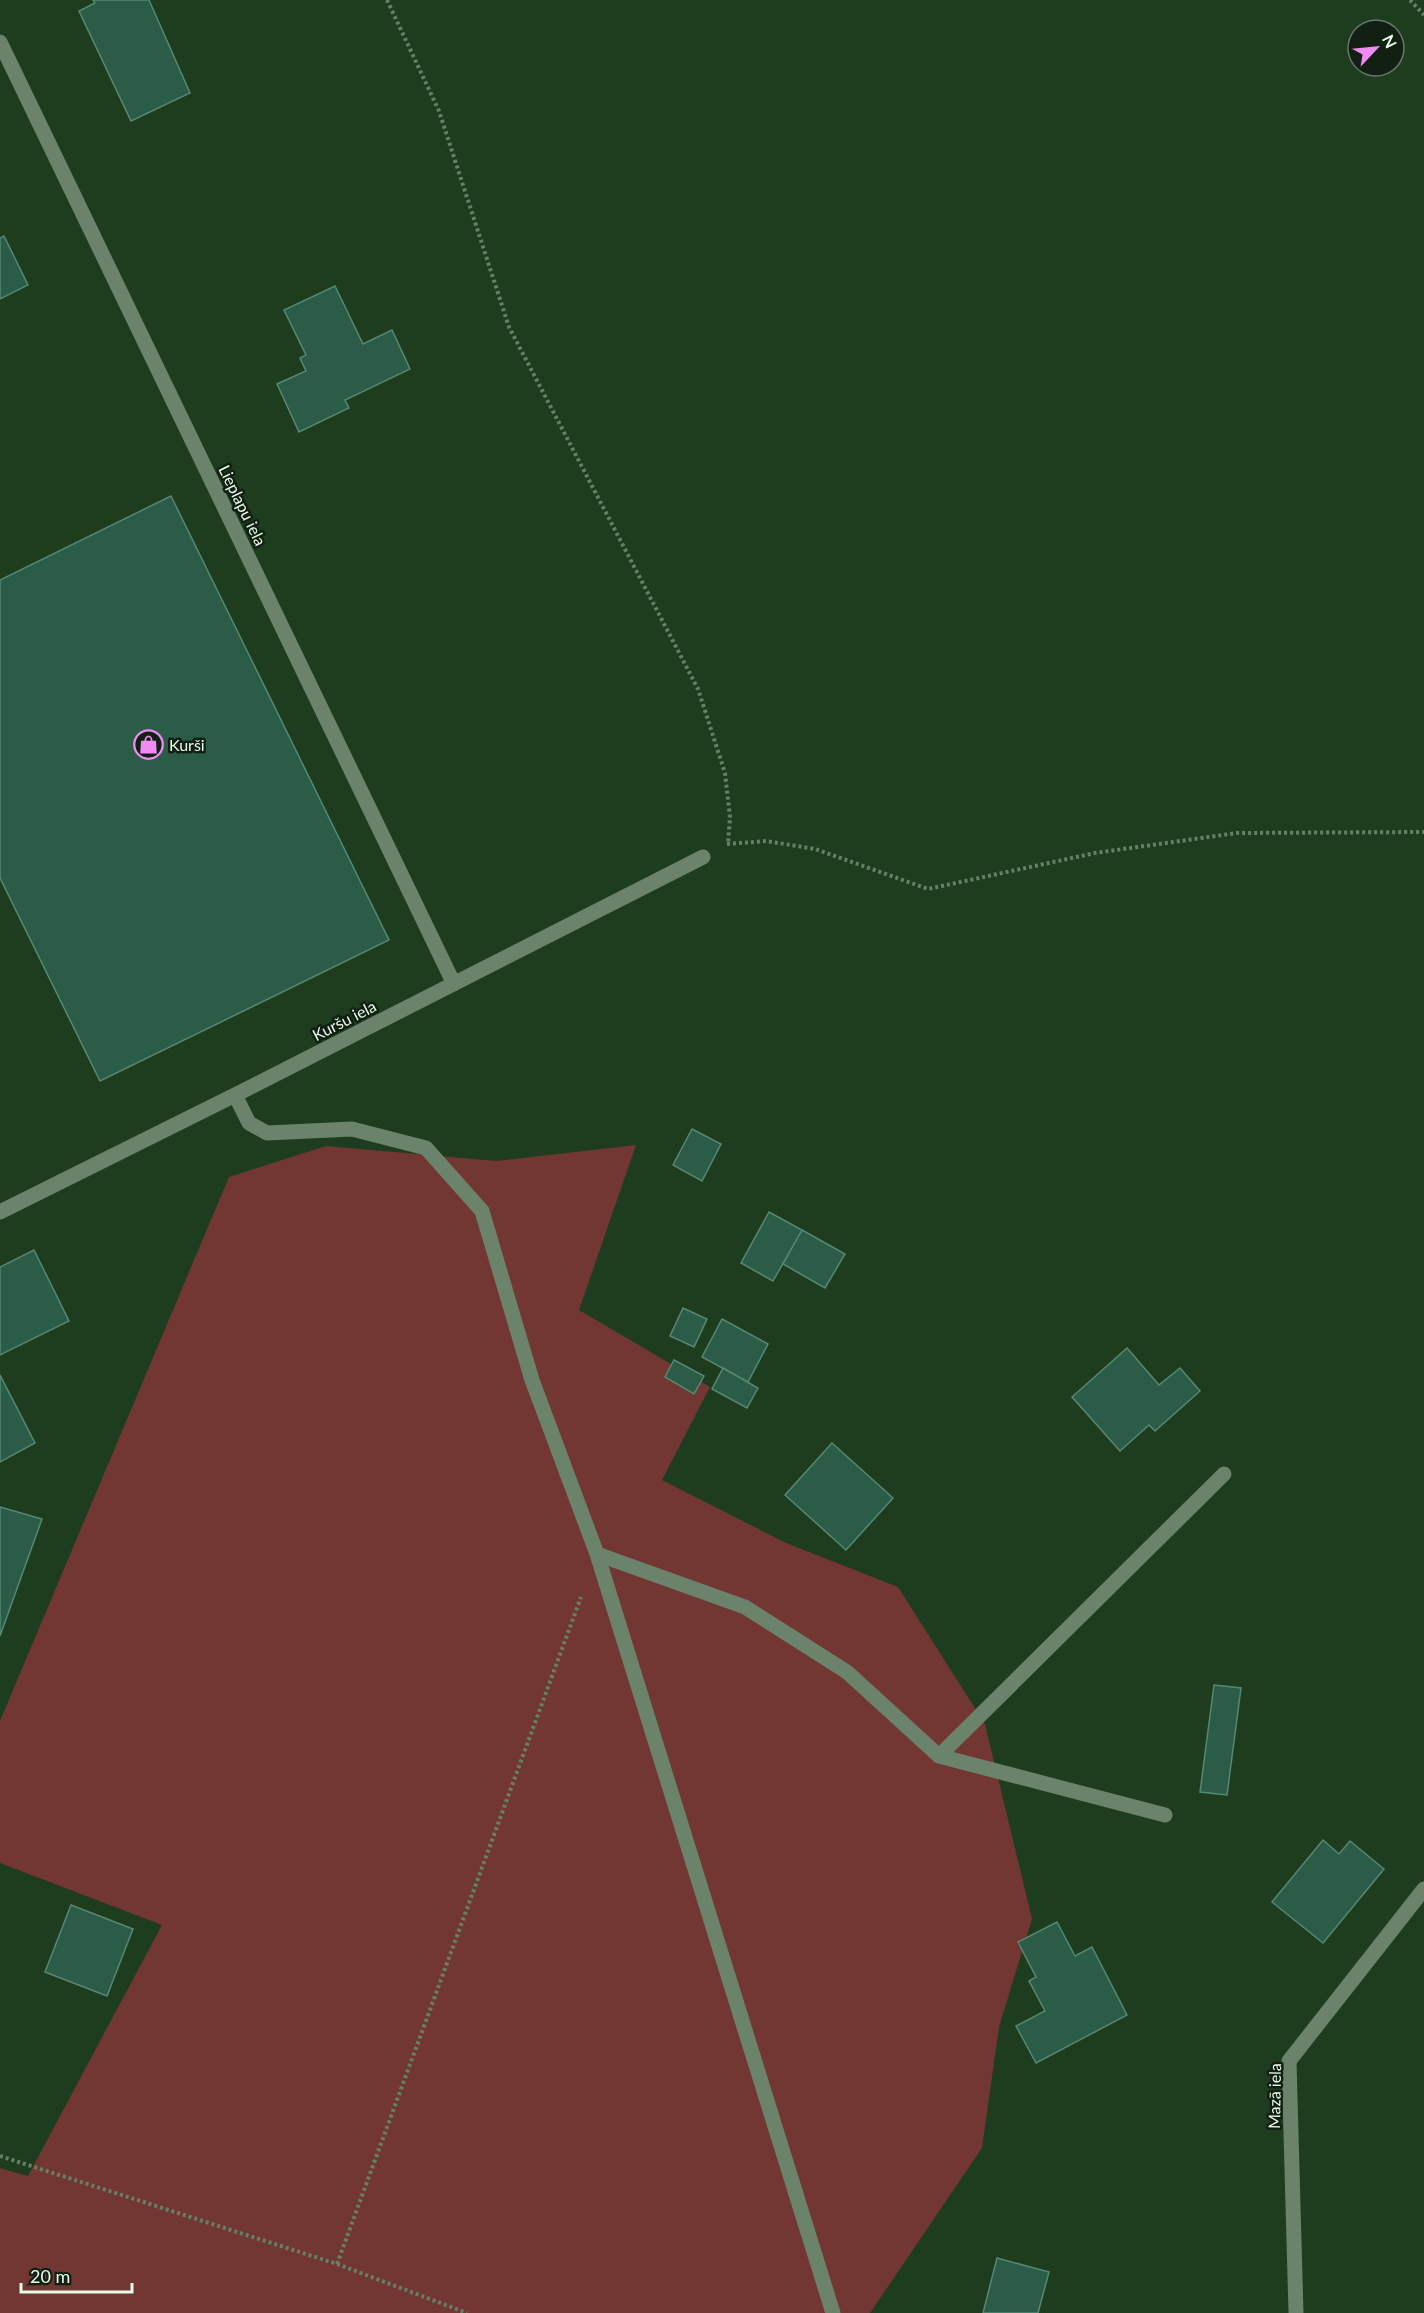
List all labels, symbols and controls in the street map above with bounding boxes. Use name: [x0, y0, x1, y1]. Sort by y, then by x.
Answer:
north arrow: [1346, 18, 1406, 78]
text: N: [1379, 32, 1401, 51]
street label: Lieplapu iela: [215, 462, 271, 548]
shop icon: Kurši: [132, 728, 164, 760]
place label: Kurši: [169, 735, 205, 754]
street label: Kuršu iela: [309, 996, 379, 1044]
street label: Mazā iela: [1264, 2063, 1284, 2129]
scale bar: [21, 2256, 132, 2294]
text: 20 m: [30, 2265, 70, 2287]

